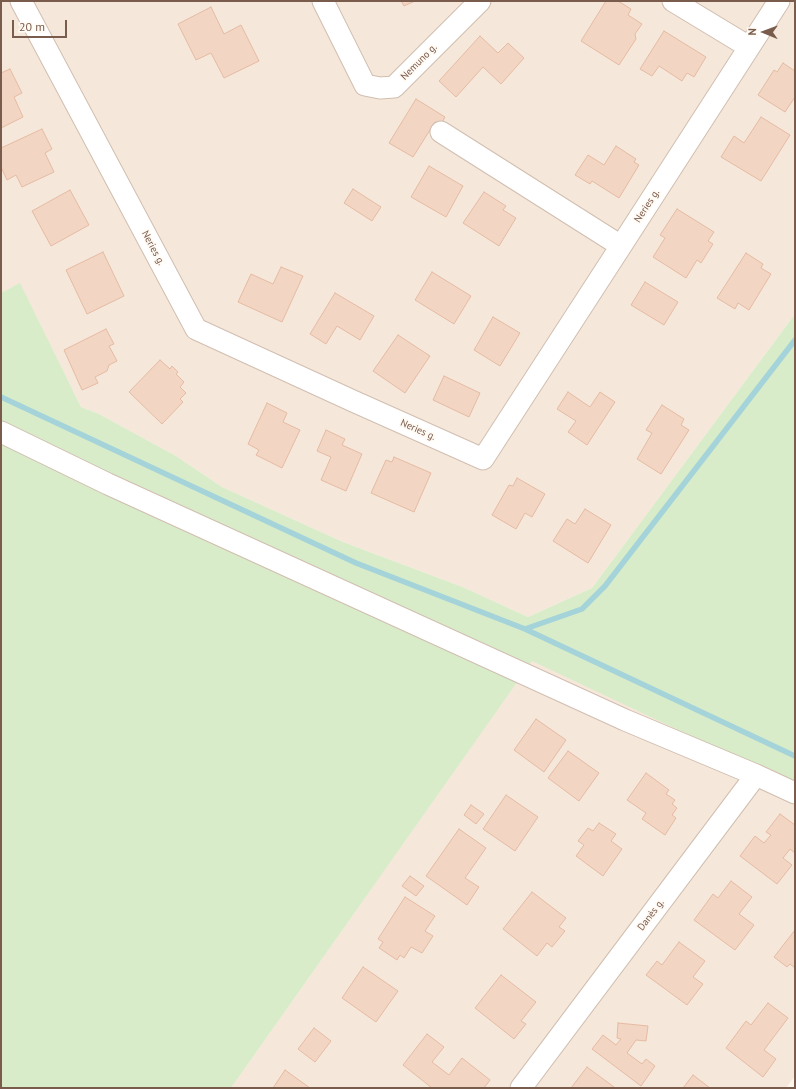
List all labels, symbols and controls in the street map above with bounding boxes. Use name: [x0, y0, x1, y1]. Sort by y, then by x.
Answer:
scale bar: [14, 12, 69, 38]
north arrow: [744, 12, 784, 52]
text: 20 m: [19, 19, 45, 34]
text: N: [745, 28, 759, 36]
street label: Nemuno g.: [398, 41, 440, 83]
street label: Neries g.: [632, 187, 662, 225]
street label: Neries g.: [139, 229, 167, 267]
street label: Neries g.: [398, 417, 438, 443]
street label: Danės g.: [635, 897, 667, 933]

